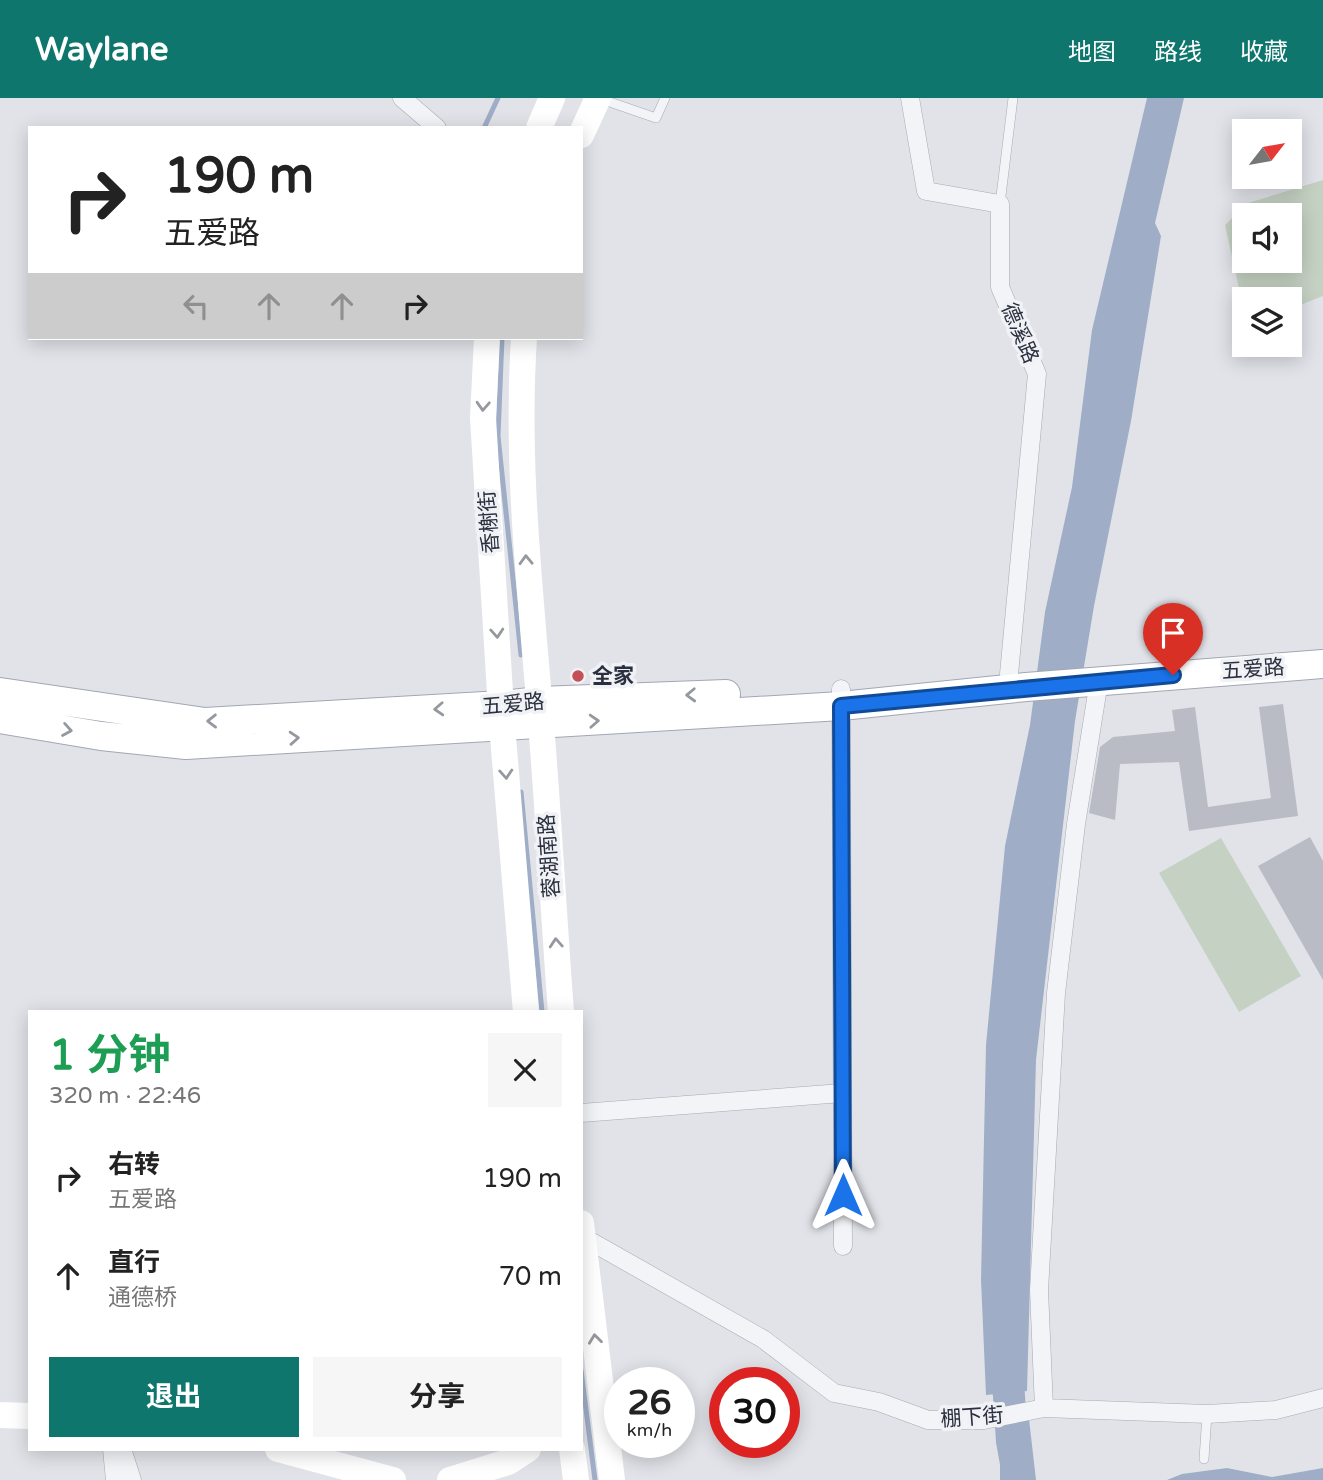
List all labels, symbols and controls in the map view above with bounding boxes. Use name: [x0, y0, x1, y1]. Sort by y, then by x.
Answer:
text: Waylane: [35, 30, 169, 69]
text: 地图: [1068, 38, 1116, 67]
text: 路线: [1154, 38, 1202, 67]
text: 收藏: [1240, 38, 1288, 67]
north arrow: [1232, 119, 1302, 189]
map controls: [1232, 119, 1302, 357]
text: 190 m: [164, 147, 314, 206]
icon: right: [49, 154, 140, 245]
button: sound: [1232, 203, 1302, 273]
text: 五爱路: [164, 215, 260, 253]
icon: left: [177, 287, 215, 325]
icon: ahead: [250, 287, 288, 325]
icon: ahead: [323, 287, 361, 325]
icon: right: [396, 287, 434, 325]
button: layers: [1232, 287, 1302, 357]
street label: 德溪路: [996, 299, 1043, 367]
one-way arrow: [476, 401, 491, 412]
street label: 香榭街: [475, 490, 504, 554]
one-way arrow: [519, 554, 534, 565]
pin: [1143, 603, 1203, 675]
icon: arrive: [1154, 614, 1192, 652]
one-way arrow: [489, 628, 504, 639]
street label: 五爱路: [1221, 655, 1285, 684]
place label: 全家: [592, 664, 634, 689]
marker: 全家: [570, 668, 586, 684]
one-way arrow: [685, 688, 696, 703]
street label: 五爱路: [481, 689, 546, 720]
one-way arrow: [434, 701, 445, 716]
one-way arrow: [206, 713, 217, 729]
one-way arrow: [589, 713, 600, 728]
one-way arrow: [61, 722, 73, 737]
one-way arrow: [288, 731, 299, 746]
one-way arrow: [498, 768, 513, 779]
street label: 蓉湖南路: [534, 813, 565, 899]
one-way arrow: [549, 938, 564, 949]
text: 1 分钟: [49, 1030, 170, 1081]
button: close: [488, 1033, 562, 1107]
text: 320 m · 22:46: [49, 1082, 201, 1110]
text: 右转: [108, 1149, 160, 1180]
position arrow: [806, 1158, 880, 1232]
icon: right: [49, 1159, 87, 1197]
text: 190 m: [482, 1163, 562, 1194]
text: 五爱路: [108, 1186, 177, 1214]
text: 直行: [108, 1247, 160, 1278]
icon: ahead: [49, 1257, 87, 1295]
text: 70 m: [499, 1261, 562, 1292]
text: 通德桥: [108, 1284, 177, 1312]
one-way arrow: [588, 1333, 603, 1345]
button: 退出: [49, 1357, 299, 1437]
button: 分享: [313, 1357, 562, 1437]
speed limit sign: 30: [709, 1367, 800, 1458]
text: 26: [628, 1382, 671, 1424]
street label: 棚下街: [940, 1403, 1004, 1432]
text: km/h: [627, 1419, 672, 1441]

